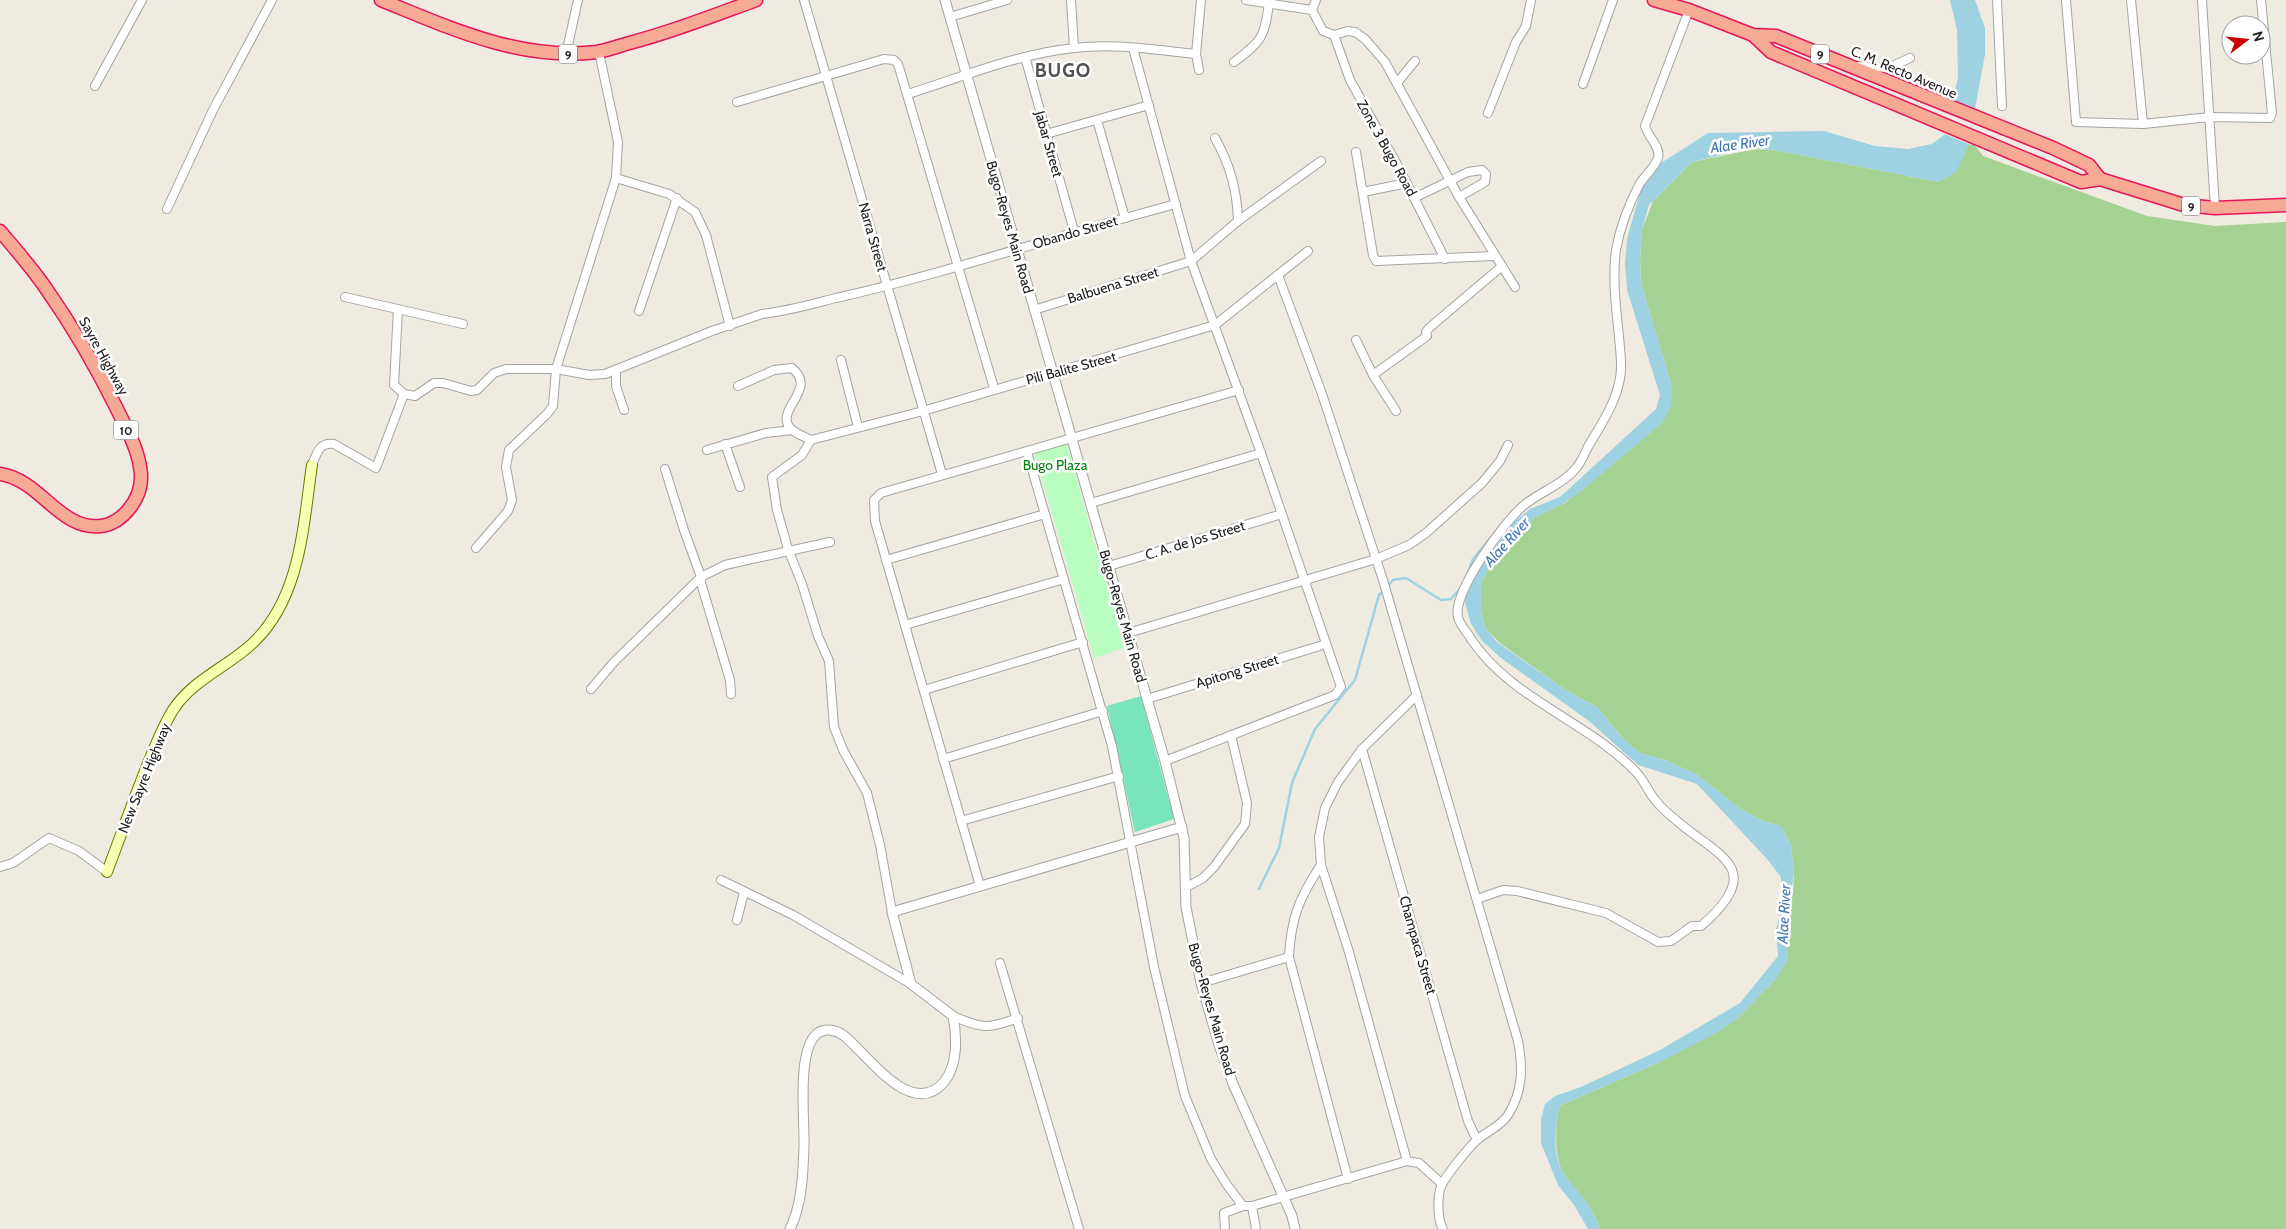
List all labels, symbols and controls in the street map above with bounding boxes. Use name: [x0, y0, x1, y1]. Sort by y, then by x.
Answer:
north arrow: [2221, 15, 2271, 65]
text: N: [2248, 29, 2269, 44]
street label: C. M. Recto Avenue: [1848, 41, 1960, 103]
road number: 9: [559, 44, 577, 64]
road number: 9: [1811, 44, 1829, 64]
district label: BUGO: [1035, 59, 1091, 82]
street label: Zone 3 Bugo Road: [1353, 97, 1421, 199]
street label: Jabar Street: [1031, 108, 1067, 180]
water label: Alae River: [1708, 131, 1772, 157]
street label: Bugo-Reyes Main Road: [982, 159, 1038, 295]
road number: 9: [2182, 197, 2200, 216]
street label: Narra Street: [855, 200, 892, 274]
street label: Obando Street: [1030, 211, 1120, 253]
street label: Balbuena Street: [1065, 263, 1161, 307]
street label: Sayre Highway: [75, 314, 133, 398]
street label: Pili Balite Street: [1024, 347, 1118, 389]
road number: 10: [114, 420, 138, 440]
park label: Bugo Plaza: [1023, 456, 1088, 474]
water label: Alae River: [1480, 513, 1535, 571]
street label: C. A. de Jos Street: [1143, 516, 1247, 564]
street label: Bugo-Reyes Main Road: [1095, 548, 1151, 684]
street label: Apitong Street: [1193, 650, 1281, 692]
street label: New Sayre Highway: [114, 720, 174, 836]
water label: Alae River: [1773, 882, 1795, 945]
street label: Champaca Street: [1395, 894, 1441, 997]
street label: Bugo-Reyes Main Road: [1184, 941, 1240, 1077]

